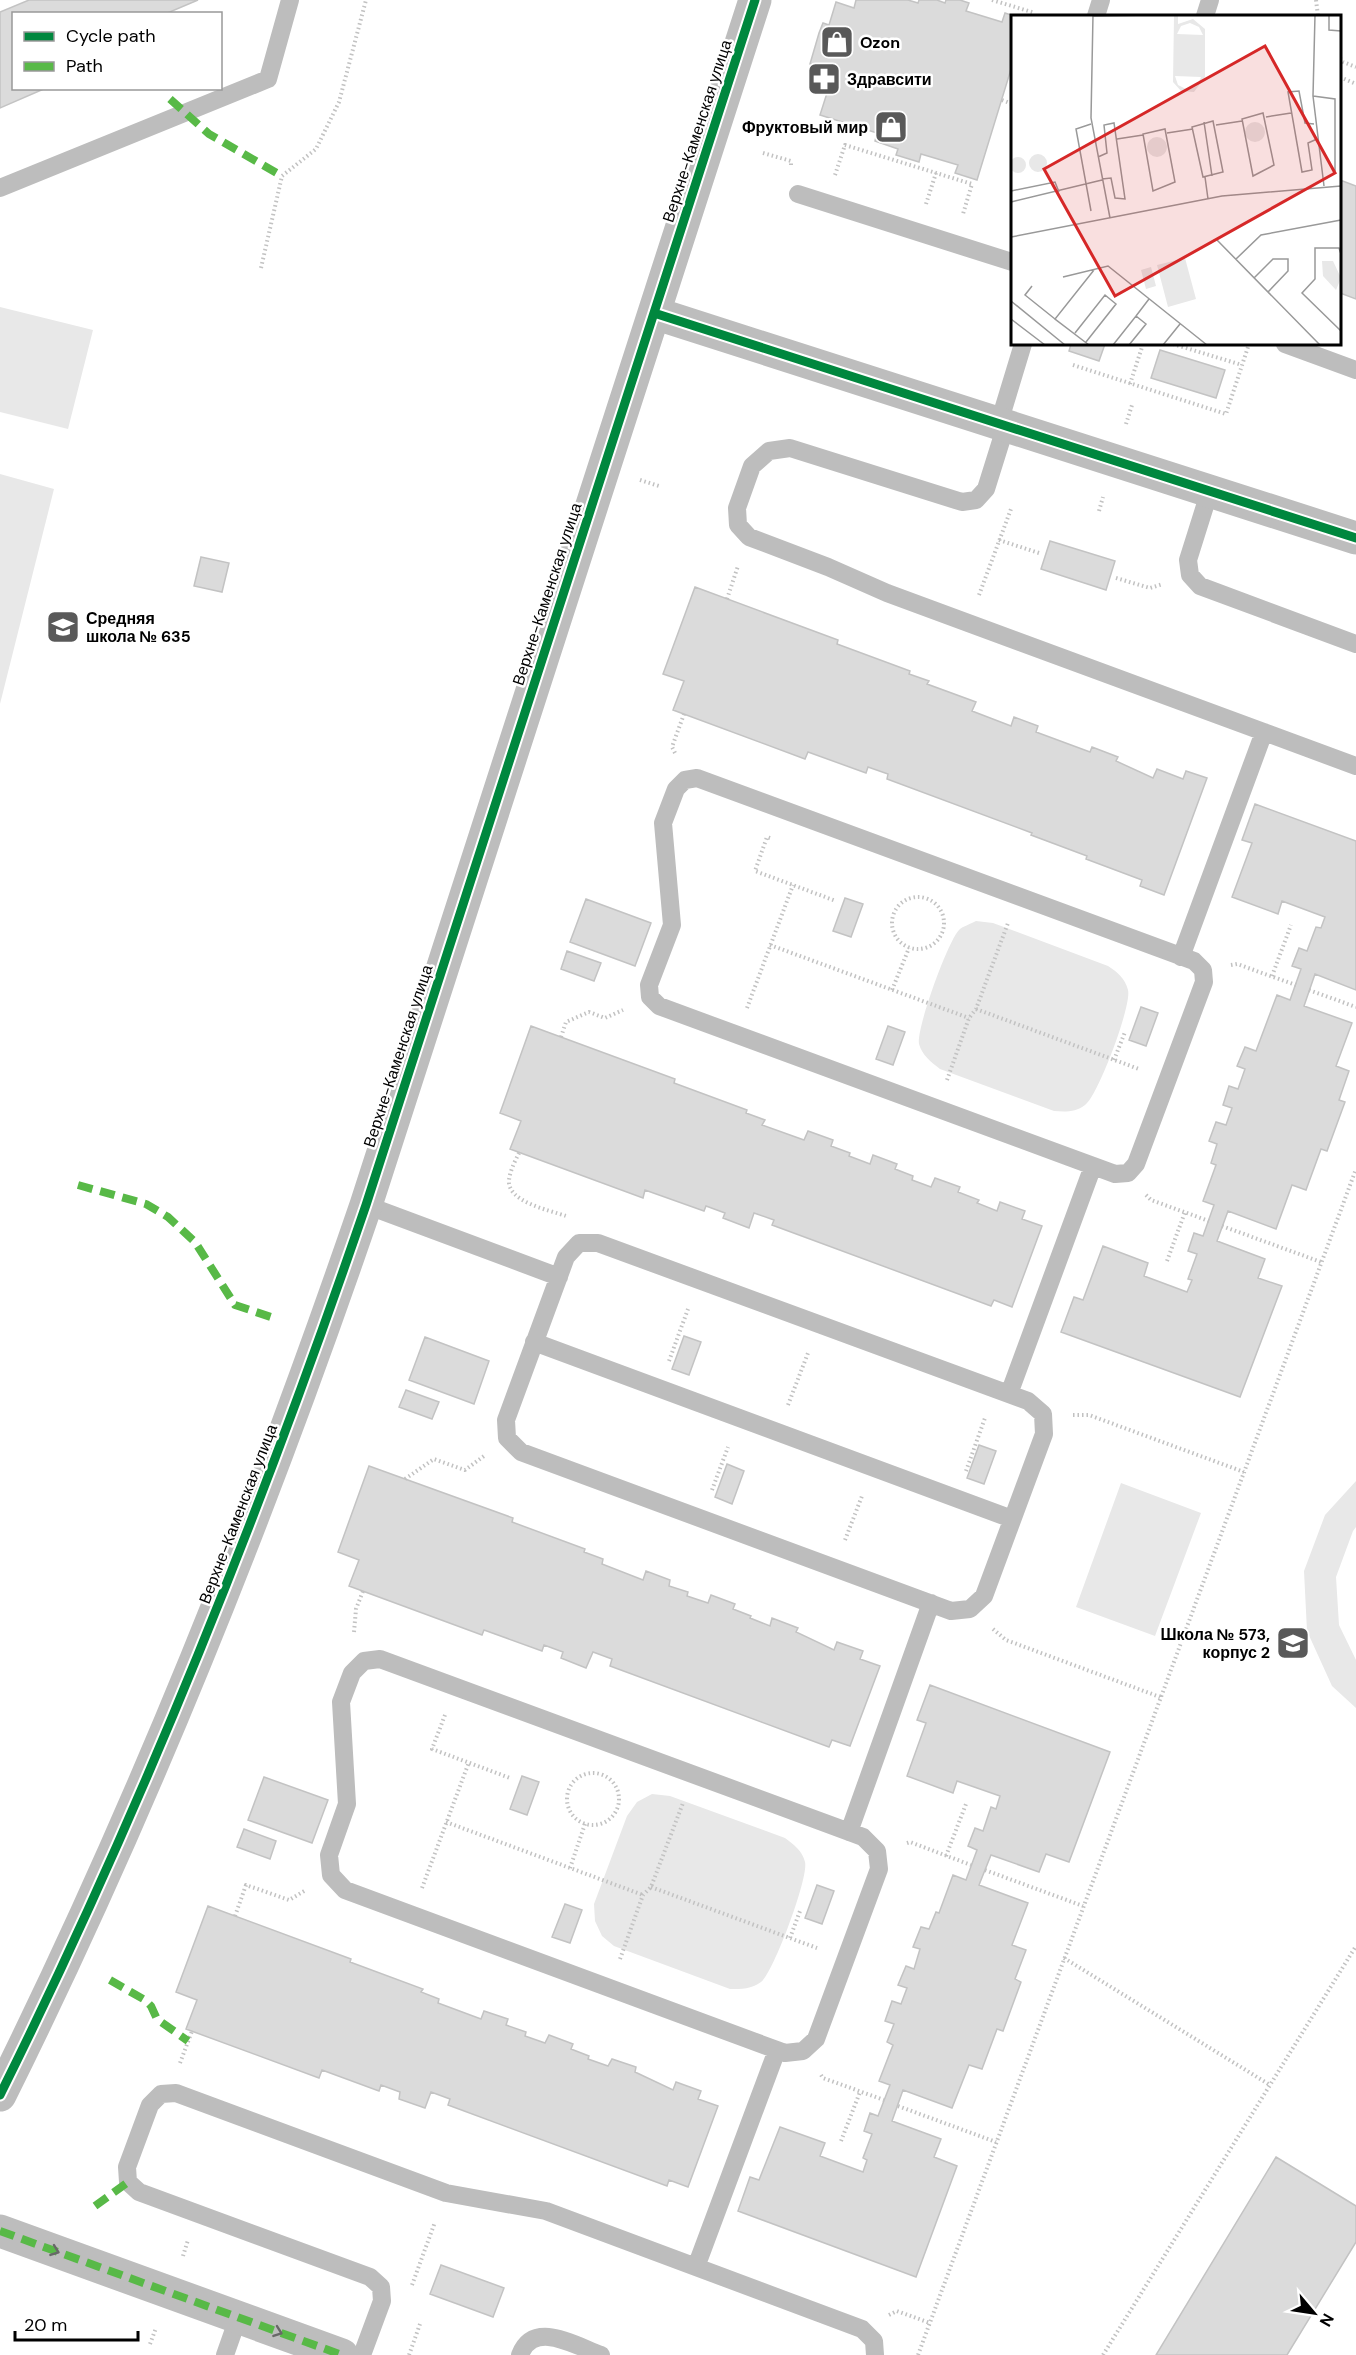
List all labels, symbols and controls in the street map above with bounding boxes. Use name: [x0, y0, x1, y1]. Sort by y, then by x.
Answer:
legend: [12, 12, 222, 90]
inset map: [1011, 15, 1341, 345]
text: Cycle path: [66, 24, 156, 48]
shop icon: Ozon: [819, 24, 855, 60]
place label: Ozon: [860, 32, 900, 53]
street label: Верхне-Каменская улица: [658, 37, 736, 225]
text: Path: [66, 54, 103, 78]
pharmacy icon: Здравсити: [806, 61, 842, 97]
place label: Здравсити: [847, 69, 932, 90]
shop icon: Фруктовый мир: [873, 109, 909, 145]
place label: Фруктовый мир: [742, 117, 868, 138]
street label: Верхне-Каменская улица: [508, 500, 586, 688]
place label: Средняя школа № 635: [86, 608, 191, 647]
school or university icon: Средняя школа № 635: [45, 609, 81, 645]
street label: Верхне-Каменская улица: [359, 962, 437, 1150]
street label: Верхне-Каменская улица: [194, 1421, 282, 1607]
place label: Школа № 573, корпус 2: [1160, 1624, 1270, 1663]
school or university icon: Школа № 573, корпус 2: [1275, 1625, 1311, 1661]
one-way arrow: [49, 2244, 60, 2257]
north arrow: [1284, 2283, 1344, 2343]
scale bar: [15, 2304, 138, 2342]
text: N: [1315, 2310, 1339, 2330]
text: 20 m: [24, 2313, 67, 2337]
one-way arrow: [272, 2324, 283, 2337]

